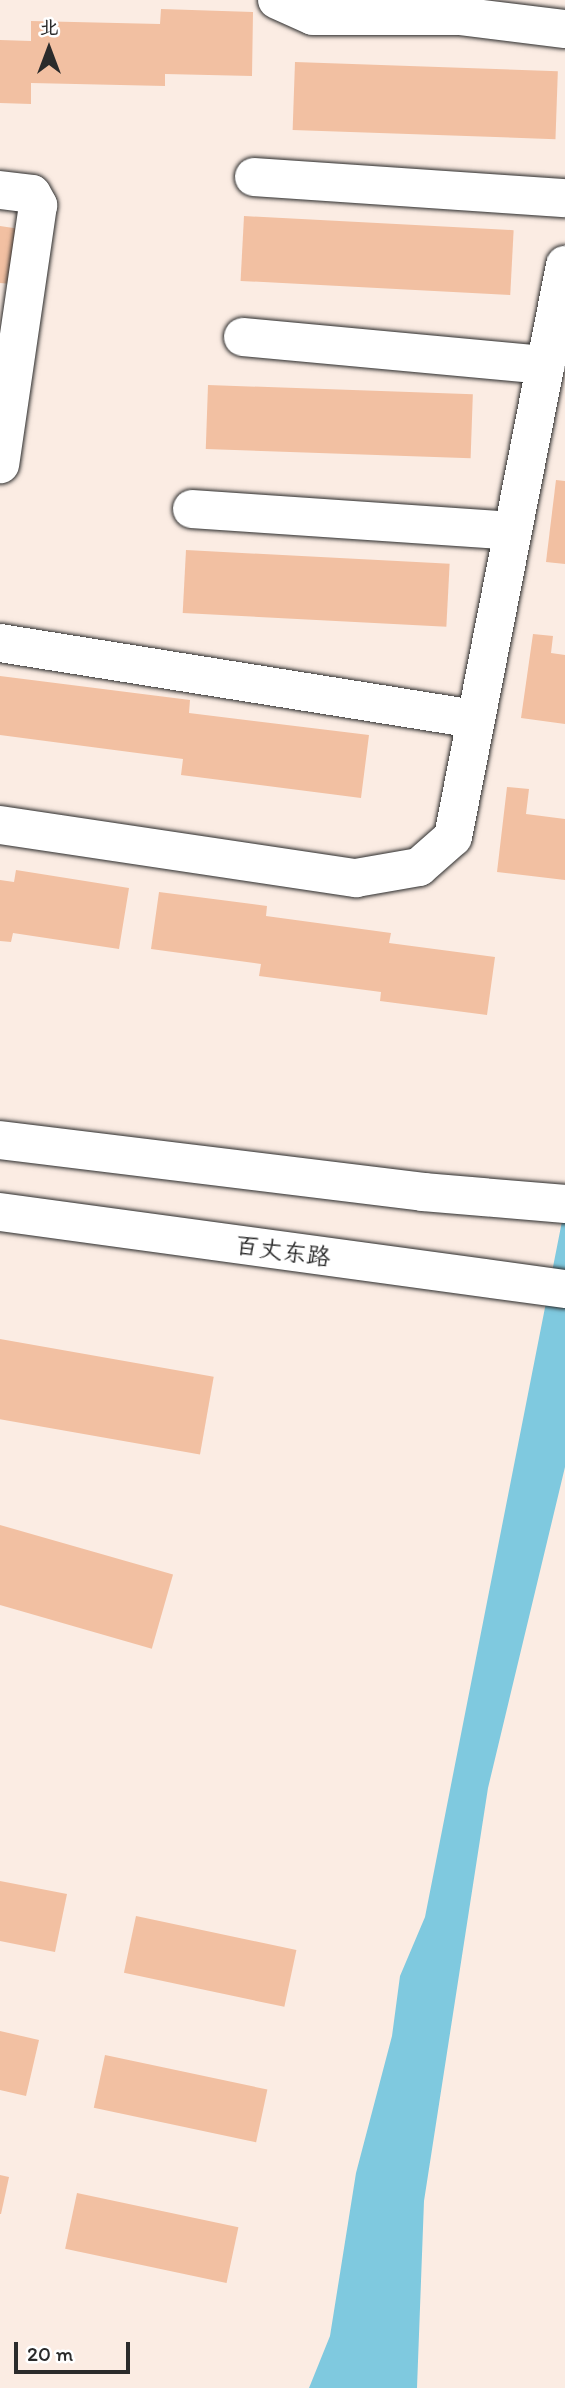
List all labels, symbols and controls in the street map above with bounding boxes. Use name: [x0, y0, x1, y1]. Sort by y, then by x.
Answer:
north arrow: [14, 14, 84, 84]
text: 北: [39, 16, 59, 39]
street label: 百丈东路: [233, 1230, 333, 1272]
scale bar: [18, 2328, 133, 2372]
text: 20 m: [27, 2341, 73, 2366]

